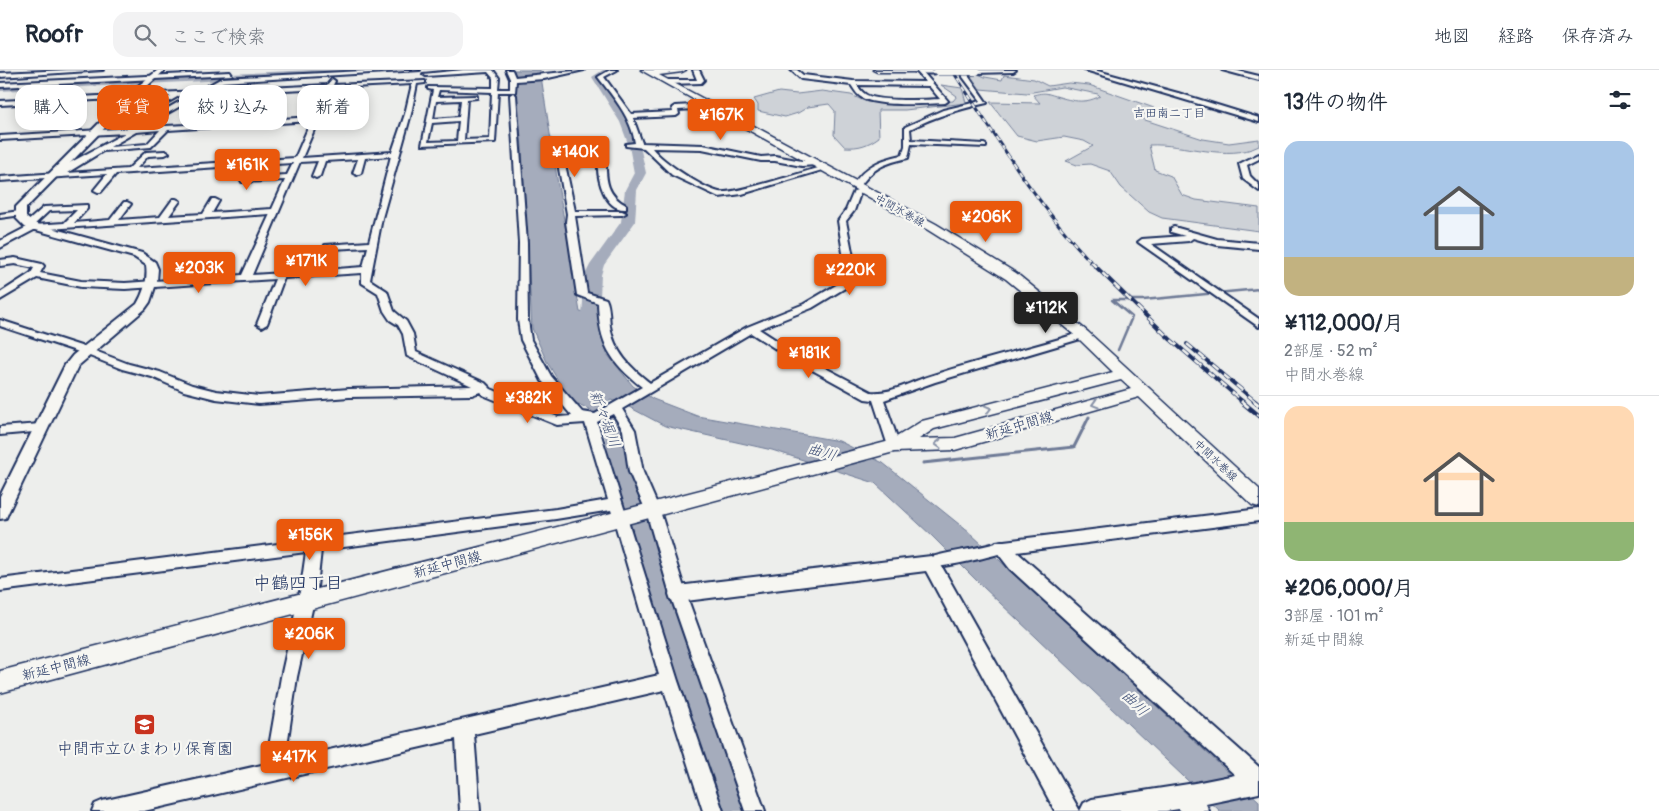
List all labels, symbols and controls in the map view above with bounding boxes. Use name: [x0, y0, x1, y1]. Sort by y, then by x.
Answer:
search box: [113, 12, 463, 57]
text: Roofr: [25, 20, 83, 49]
icon: search: [131, 21, 159, 49]
text: ここで検索: [171, 25, 266, 49]
text: 地図: [1434, 25, 1470, 48]
text: 経路: [1498, 25, 1534, 48]
text: 保存済み: [1562, 25, 1634, 48]
chip: 購入: [15, 85, 87, 130]
chip: 賃貸: [97, 85, 169, 130]
chip: 絞り込み: [179, 85, 287, 130]
chip: 新着: [297, 85, 369, 130]
icon: filters: [1606, 86, 1634, 114]
text: 13件の物件: [1284, 89, 1388, 116]
pin: ¥167K: [686, 98, 756, 141]
text: ¥167K: [699, 105, 743, 125]
district label: 吉田南二丁目: [1133, 106, 1205, 121]
pin: ¥140K: [540, 136, 610, 178]
text: ¥140K: [551, 142, 599, 162]
pin: ¥161K: [212, 148, 282, 191]
text: ¥161K: [226, 155, 268, 175]
icon: home: [1414, 173, 1504, 263]
street label: 中間水巻線: [873, 191, 927, 229]
pin: ¥206K: [951, 200, 1021, 243]
text: ¥206K: [961, 207, 1011, 227]
pin: ¥171K: [271, 244, 341, 287]
text: ¥171K: [285, 251, 327, 271]
pin: ¥203K: [164, 252, 234, 294]
pin: ¥220K: [815, 254, 885, 296]
text: ¥203K: [174, 258, 224, 278]
text: ¥220K: [825, 260, 875, 280]
pin: ¥112K: [1011, 292, 1081, 334]
text: ¥112K: [1025, 298, 1067, 318]
text: ¥112,000/月: [1284, 310, 1404, 337]
pin: ¥181K: [774, 336, 844, 379]
text: 2部屋 · 52 m²: [1284, 341, 1378, 361]
text: ¥181K: [788, 343, 830, 363]
text: 中間水巻線: [1284, 365, 1364, 385]
pin: ¥382K: [493, 382, 563, 424]
text: ¥382K: [505, 388, 551, 408]
water label: 新々堀川: [585, 388, 624, 451]
one-way arrow: [1091, 398, 1100, 409]
one-way arrow: [983, 405, 991, 415]
street label: 新延中間線: [983, 408, 1055, 443]
street label: 中間水巻線: [1191, 437, 1240, 484]
water label: 曲川: [805, 439, 839, 466]
one-way arrow: [934, 439, 942, 450]
icon: home: [1414, 439, 1504, 529]
pin: ¥156K: [275, 518, 345, 561]
text: ¥156K: [288, 525, 333, 545]
street label: 新延中間線: [411, 547, 483, 582]
district label: 中鶴四丁目: [253, 572, 343, 595]
text: ¥206,000/月: [1284, 575, 1414, 602]
text: 3部屋 · 101 m²: [1284, 606, 1384, 626]
pin: ¥206K: [274, 618, 344, 660]
text: ¥206K: [284, 624, 334, 644]
text: 新延中間線: [1284, 630, 1364, 650]
street label: 新延中間線: [20, 651, 92, 684]
water label: 曲川: [1117, 686, 1152, 721]
school or university icon: 中間市立ひまわり保育園: [133, 712, 157, 736]
place label: 中間市立ひまわり保育園: [57, 739, 233, 759]
pin: ¥417K: [259, 740, 329, 783]
text: ¥417K: [272, 747, 316, 767]

